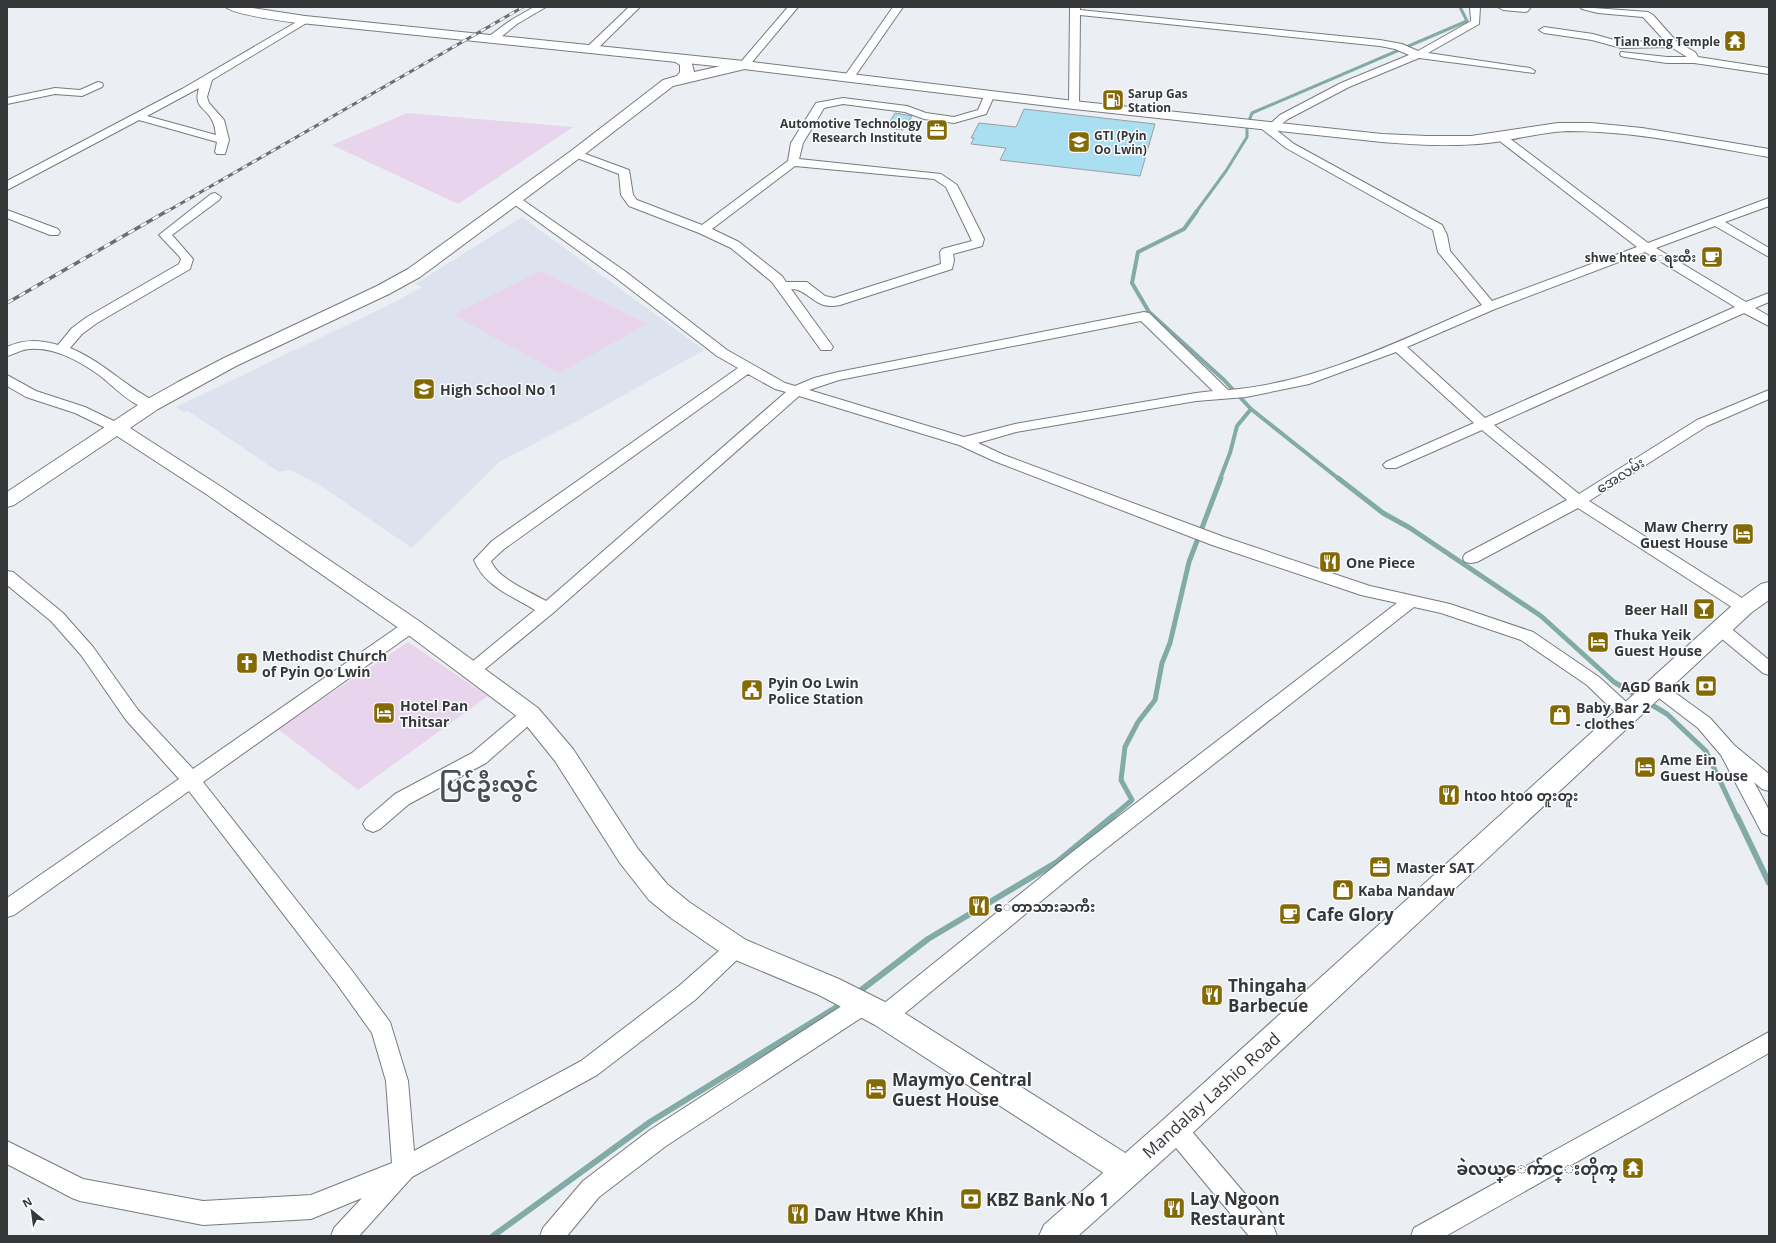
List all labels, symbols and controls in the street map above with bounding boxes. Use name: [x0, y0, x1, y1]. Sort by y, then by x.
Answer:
temple icon: Tian Rong Temple: [1722, 28, 1748, 54]
place label: Tian Rong Temple: [1614, 33, 1720, 50]
place label: Sarup Gas Station: [1128, 85, 1188, 116]
fuel station icon: Sarup Gas Station: [1100, 87, 1126, 113]
place label: Automotive Technology Research Institute: [780, 115, 922, 146]
office icon: Automotive Technology Research Institute: [924, 117, 950, 143]
place label: GTI (Pyin Oo Lwin): [1094, 127, 1147, 158]
school or university icon: GTI (Pyin Oo Lwin): [1066, 129, 1092, 155]
cafe icon: shwe htee ေရႊထီး: [1699, 244, 1725, 270]
place label: shwe htee ေရႊထီး: [1585, 249, 1696, 268]
school or university icon: High School No 1: [411, 376, 437, 402]
place label: High School No 1: [440, 380, 557, 399]
street label: အေလမ်း: [1592, 453, 1648, 497]
place label: Maw Cherry Guest House: [1640, 517, 1728, 552]
hotel icon: Maw Cherry Guest House: [1730, 521, 1756, 547]
restaurant icon: One Piece: [1317, 549, 1343, 575]
place label: One Piece: [1346, 553, 1415, 572]
bar icon: Beer Hall: [1691, 596, 1717, 622]
place label: Beer Hall: [1624, 600, 1688, 619]
place label: Thuka Yeik Guest House: [1614, 625, 1702, 660]
hotel icon: Thuka Yeik Guest House: [1585, 629, 1611, 655]
place label: Methodist Church of Pyin Oo Lwin: [262, 646, 387, 681]
church icon: Methodist Church of Pyin Oo Lwin: [234, 650, 260, 676]
place label: Pyin Oo Lwin Police Station: [768, 673, 864, 708]
bank icon: AGD Bank: [1693, 673, 1719, 699]
public building icon: Pyin Oo Lwin Police Station: [739, 677, 765, 703]
place label: AGD Bank: [1620, 677, 1690, 696]
place label: Hotel Pan Thitsar: [400, 696, 468, 731]
place label: Baby Bar 2 - clothes: [1576, 698, 1650, 733]
hotel icon: Hotel Pan Thitsar: [371, 700, 397, 726]
shop icon: Baby Bar 2 - clothes: [1547, 702, 1573, 728]
place label: Ame Ein Guest House: [1660, 750, 1748, 785]
hotel icon: Ame Ein Guest House: [1632, 754, 1658, 780]
district label: ပြင်ဦးလွင်: [439, 768, 539, 802]
restaurant icon: htoo htoo တူးတူး: [1436, 782, 1462, 808]
place label: htoo htoo တူးတူး: [1464, 786, 1578, 808]
office icon: Master SAT: [1367, 854, 1393, 880]
place label: Master SAT: [1396, 858, 1474, 877]
shop icon: Kaba Nandaw: [1330, 877, 1356, 903]
place label: Kaba Nandaw: [1358, 881, 1455, 900]
restaurant icon: ေတာသားႀကီး: [966, 893, 992, 919]
place label: ေတာသားႀကီး: [994, 897, 1095, 916]
cafe icon: Cafe Glory: [1277, 901, 1303, 927]
place label: Cafe Glory: [1306, 903, 1394, 926]
place label: Thingaha Barbecue: [1228, 974, 1308, 1017]
restaurant icon: Thingaha Barbecue: [1199, 982, 1225, 1008]
street label: Mandalay Lashio Road: [1137, 1027, 1285, 1163]
place label: Maymyo Central Guest House: [892, 1068, 1032, 1111]
hotel icon: Maymyo Central Guest House: [863, 1076, 889, 1102]
temple icon: ခဲလယ္ေက်ာင္းတိုက္: [1620, 1155, 1646, 1181]
place label: ခဲလယ္ေက်ာင္းတိုက္: [1456, 1157, 1618, 1183]
bank icon: KBZ Bank No 1: [958, 1186, 984, 1212]
place label: Lay Ngoon Restaurant: [1190, 1187, 1285, 1230]
place label: KBZ Bank No 1: [986, 1188, 1109, 1211]
north arrow: [12, 1191, 52, 1231]
text: N: [19, 1193, 34, 1211]
restaurant icon: Lay Ngoon Restaurant: [1161, 1195, 1187, 1221]
restaurant icon: Daw Htwe Khin: [785, 1201, 811, 1227]
place label: Daw Htwe Khin: [814, 1203, 944, 1226]

